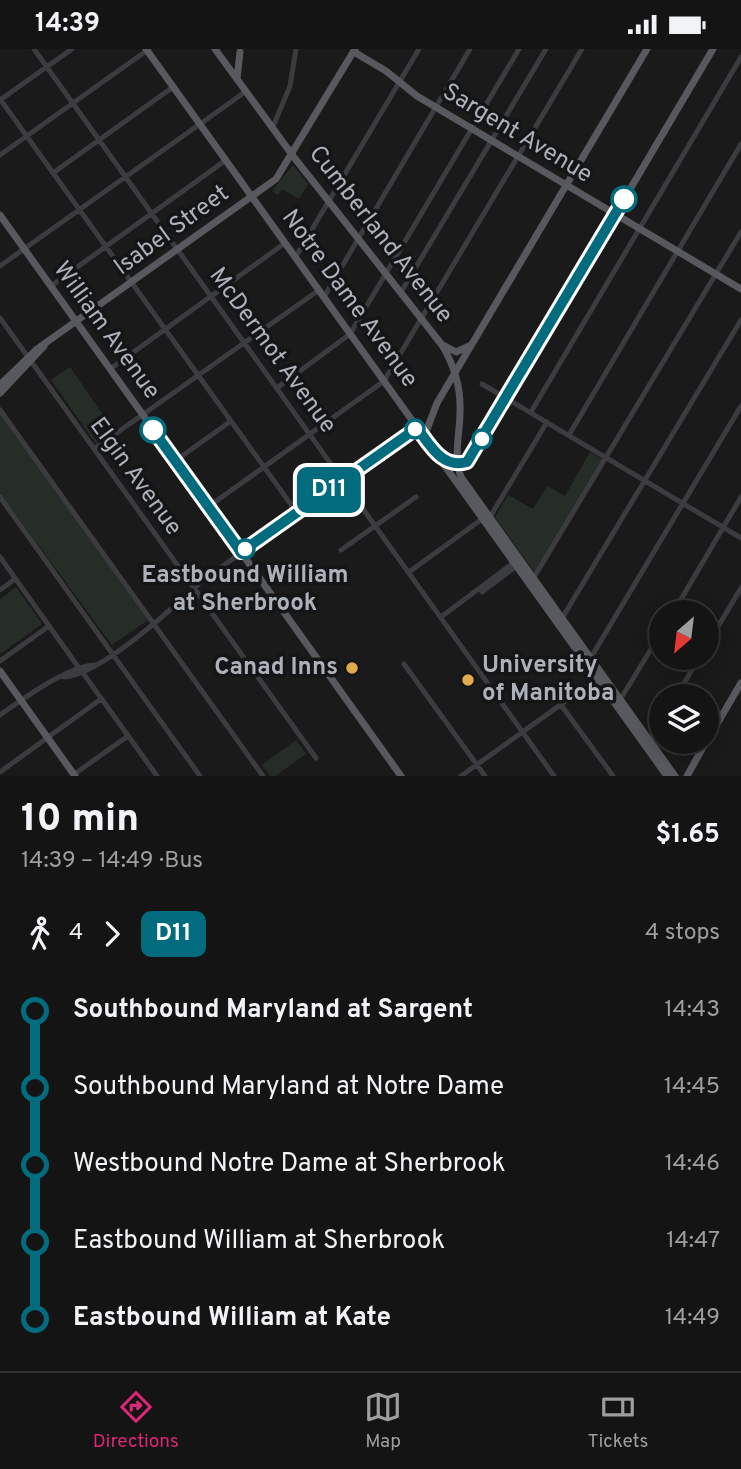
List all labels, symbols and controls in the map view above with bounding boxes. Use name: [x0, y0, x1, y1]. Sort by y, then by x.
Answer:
text: 14:39: [35, 8, 100, 41]
street label: Sargent Avenue: [437, 77, 597, 191]
street label: Cumberland Avenue: [301, 140, 459, 330]
street label: Isabel Street: [109, 179, 235, 283]
unlabelled marker: [611, 186, 637, 212]
street label: Notre Dame Avenue: [274, 204, 424, 394]
street label: William Avenue: [46, 256, 166, 406]
street label: McDermot Avenue: [202, 262, 342, 440]
street label: Elgin Avenue: [82, 412, 188, 542]
unlabelled marker: [140, 417, 166, 443]
unlabelled marker: [405, 419, 425, 439]
unlabelled marker: [472, 429, 492, 449]
line badge: D11: [289, 467, 369, 513]
text: D11: [311, 475, 347, 505]
marker: Eastbound William at Sherbrook: [235, 539, 255, 559]
place label: Eastbound William at Sherbrook: [141, 561, 349, 619]
north arrow: [649, 600, 719, 670]
map controls: [649, 600, 719, 754]
place label: University of Manitoba: [482, 651, 614, 709]
place label: Canad Inns: [214, 653, 338, 683]
marker: Canad Inns: [344, 660, 360, 676]
marker: University of Manitoba: [460, 672, 476, 688]
button: layers: [649, 684, 719, 754]
text: 10 min: [21, 796, 139, 845]
text: $1.65: [656, 819, 720, 852]
text: 14:39 – 14:49 · Bus: [21, 847, 203, 876]
icon: walk: [21, 915, 59, 953]
icon: forward: [93, 915, 131, 953]
text: 4: [69, 919, 83, 948]
text: D11: [155, 919, 192, 949]
text: 4 stops: [645, 919, 720, 948]
text: Southbound Maryland at Sargent: [73, 994, 473, 1027]
text: 14:43: [664, 996, 720, 1025]
text: Southbound Maryland at Notre Dame: [73, 1071, 504, 1104]
text: 14:45: [664, 1073, 720, 1102]
text: Westbound Notre Dame at Sherbrook: [73, 1148, 505, 1181]
text: 14:46: [664, 1150, 720, 1179]
text: Eastbound William at Sherbrook: [73, 1225, 445, 1258]
text: 14:47: [666, 1227, 720, 1256]
text: Eastbound William at Kate: [73, 1302, 391, 1335]
text: 14:49: [665, 1304, 720, 1333]
tab: Directions: [93, 1388, 179, 1454]
tab: Map: [364, 1388, 402, 1454]
tab: Tickets: [587, 1388, 648, 1454]

